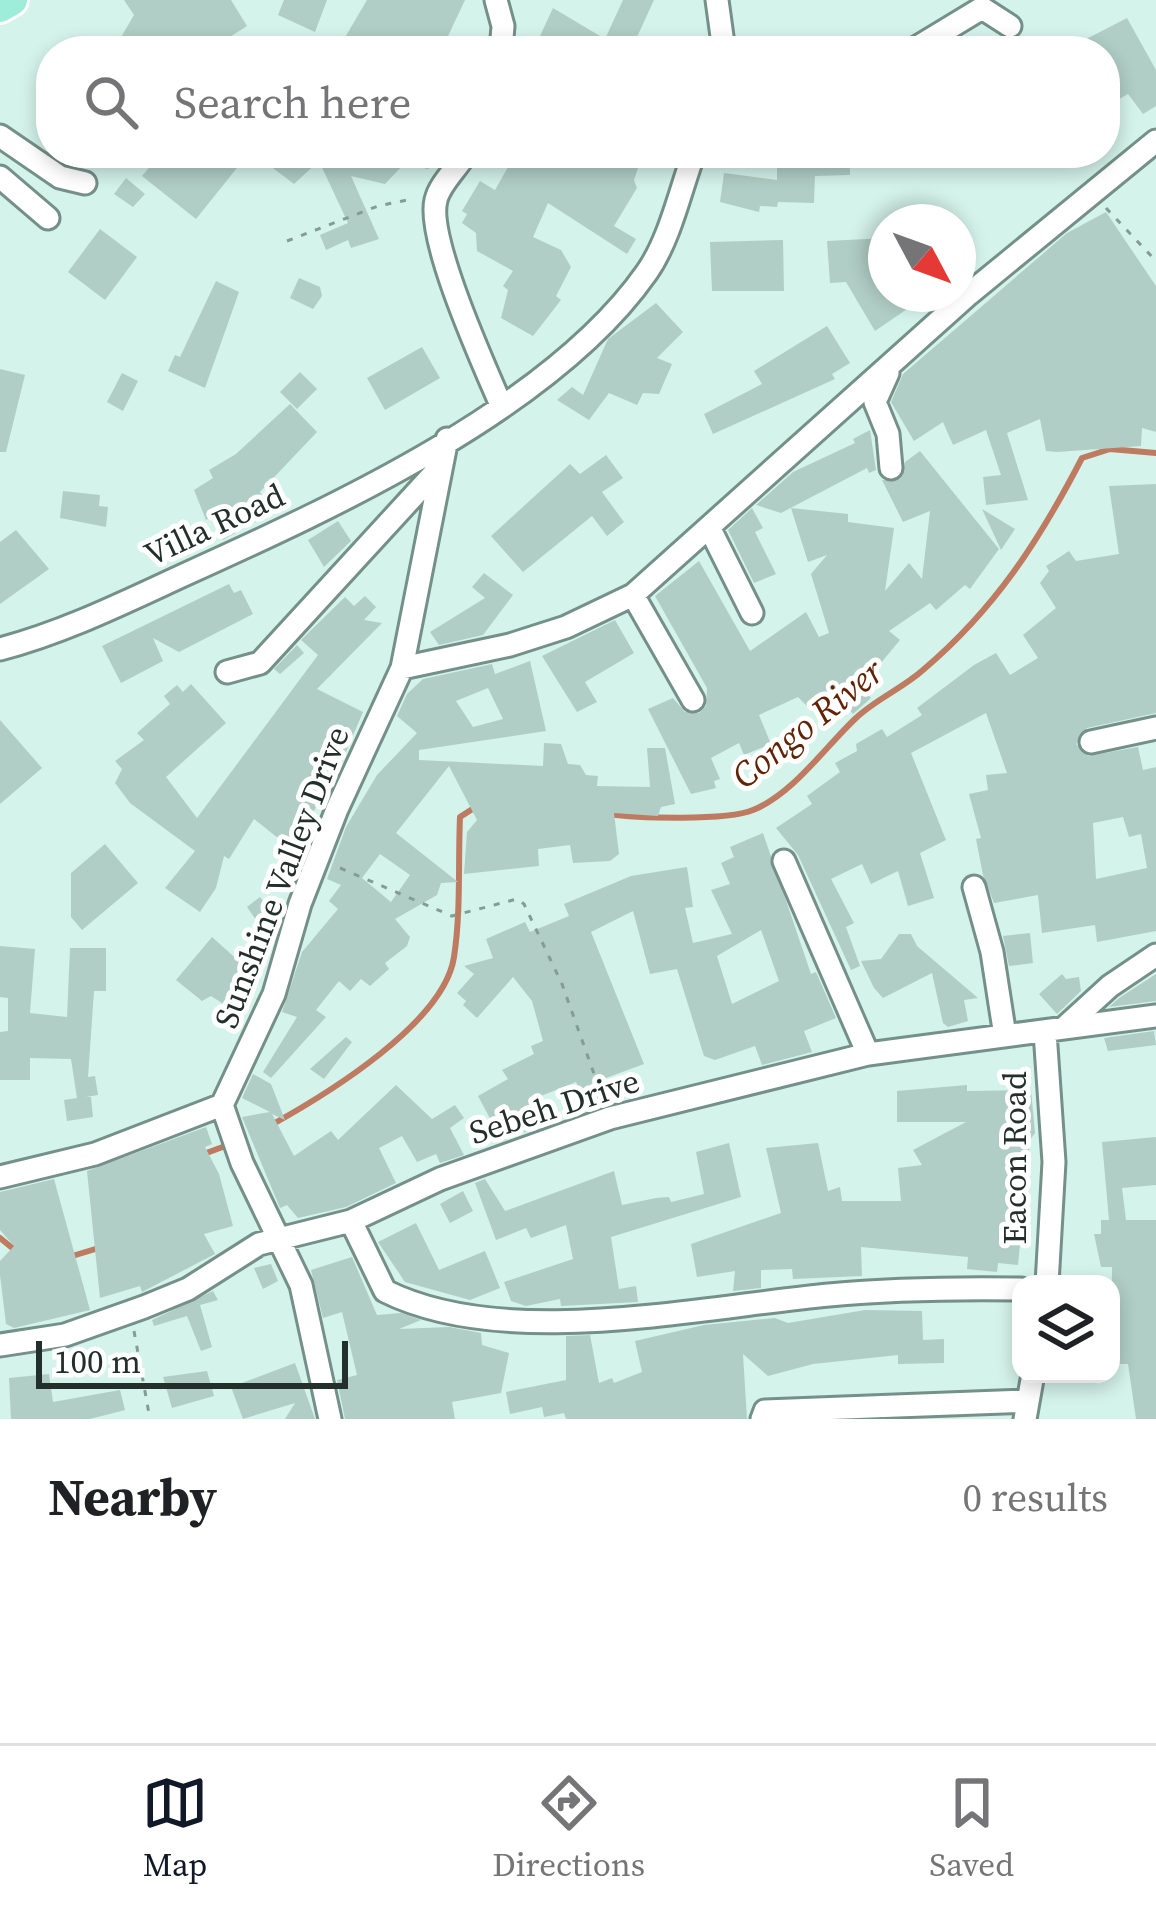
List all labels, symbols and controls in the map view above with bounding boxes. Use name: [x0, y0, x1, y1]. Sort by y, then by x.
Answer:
search box: [36, 36, 1120, 168]
icon: search: [78, 69, 144, 135]
text: Search here: [174, 71, 411, 133]
north arrow: [868, 204, 976, 312]
street label: Villa Road: [137, 472, 292, 576]
water label: Congo River: [721, 646, 895, 800]
street label: Sunshine Valley Drive: [203, 720, 360, 1034]
street label: Sebeh Drive: [463, 1058, 645, 1155]
street label: Eacon Road: [992, 1071, 1037, 1245]
map controls: [1012, 1275, 1120, 1383]
button: layers: [1012, 1275, 1120, 1383]
scale bar: [36, 1335, 348, 1388]
text: 100 m: [54, 1339, 141, 1384]
text: Nearby: [48, 1462, 217, 1532]
text: 0 results: [963, 1471, 1108, 1524]
tab: Map: [142, 1770, 208, 1887]
tab: Directions: [492, 1770, 645, 1887]
tab: Saved: [929, 1770, 1014, 1887]

